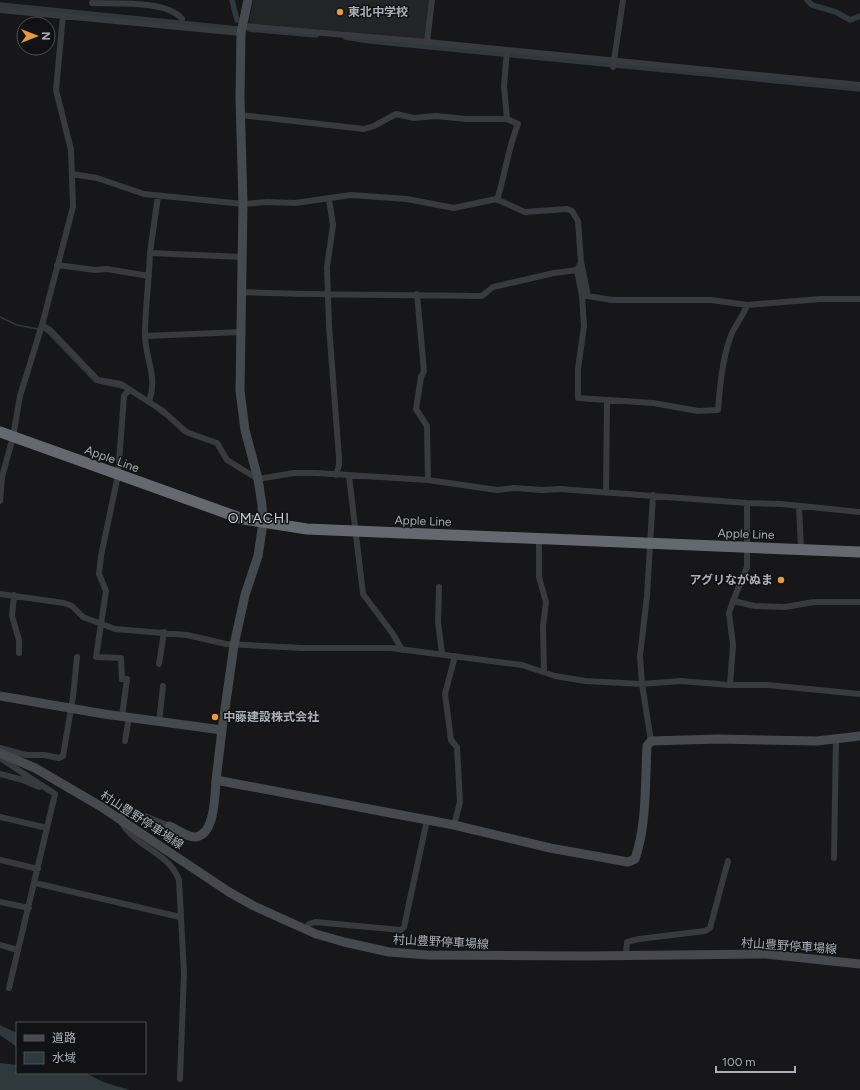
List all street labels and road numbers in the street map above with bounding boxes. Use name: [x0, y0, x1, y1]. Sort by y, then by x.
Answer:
street label: Apple Line: [83, 443, 141, 475]
street label: Apple Line: [394, 513, 452, 529]
street label: Apple Line: [717, 526, 775, 542]
street label: 村山豊野停車場線: [98, 788, 186, 852]
street label: 村山豊野停車場線: [393, 932, 489, 952]
street label: 村山豊野停車場線: [741, 936, 837, 956]

